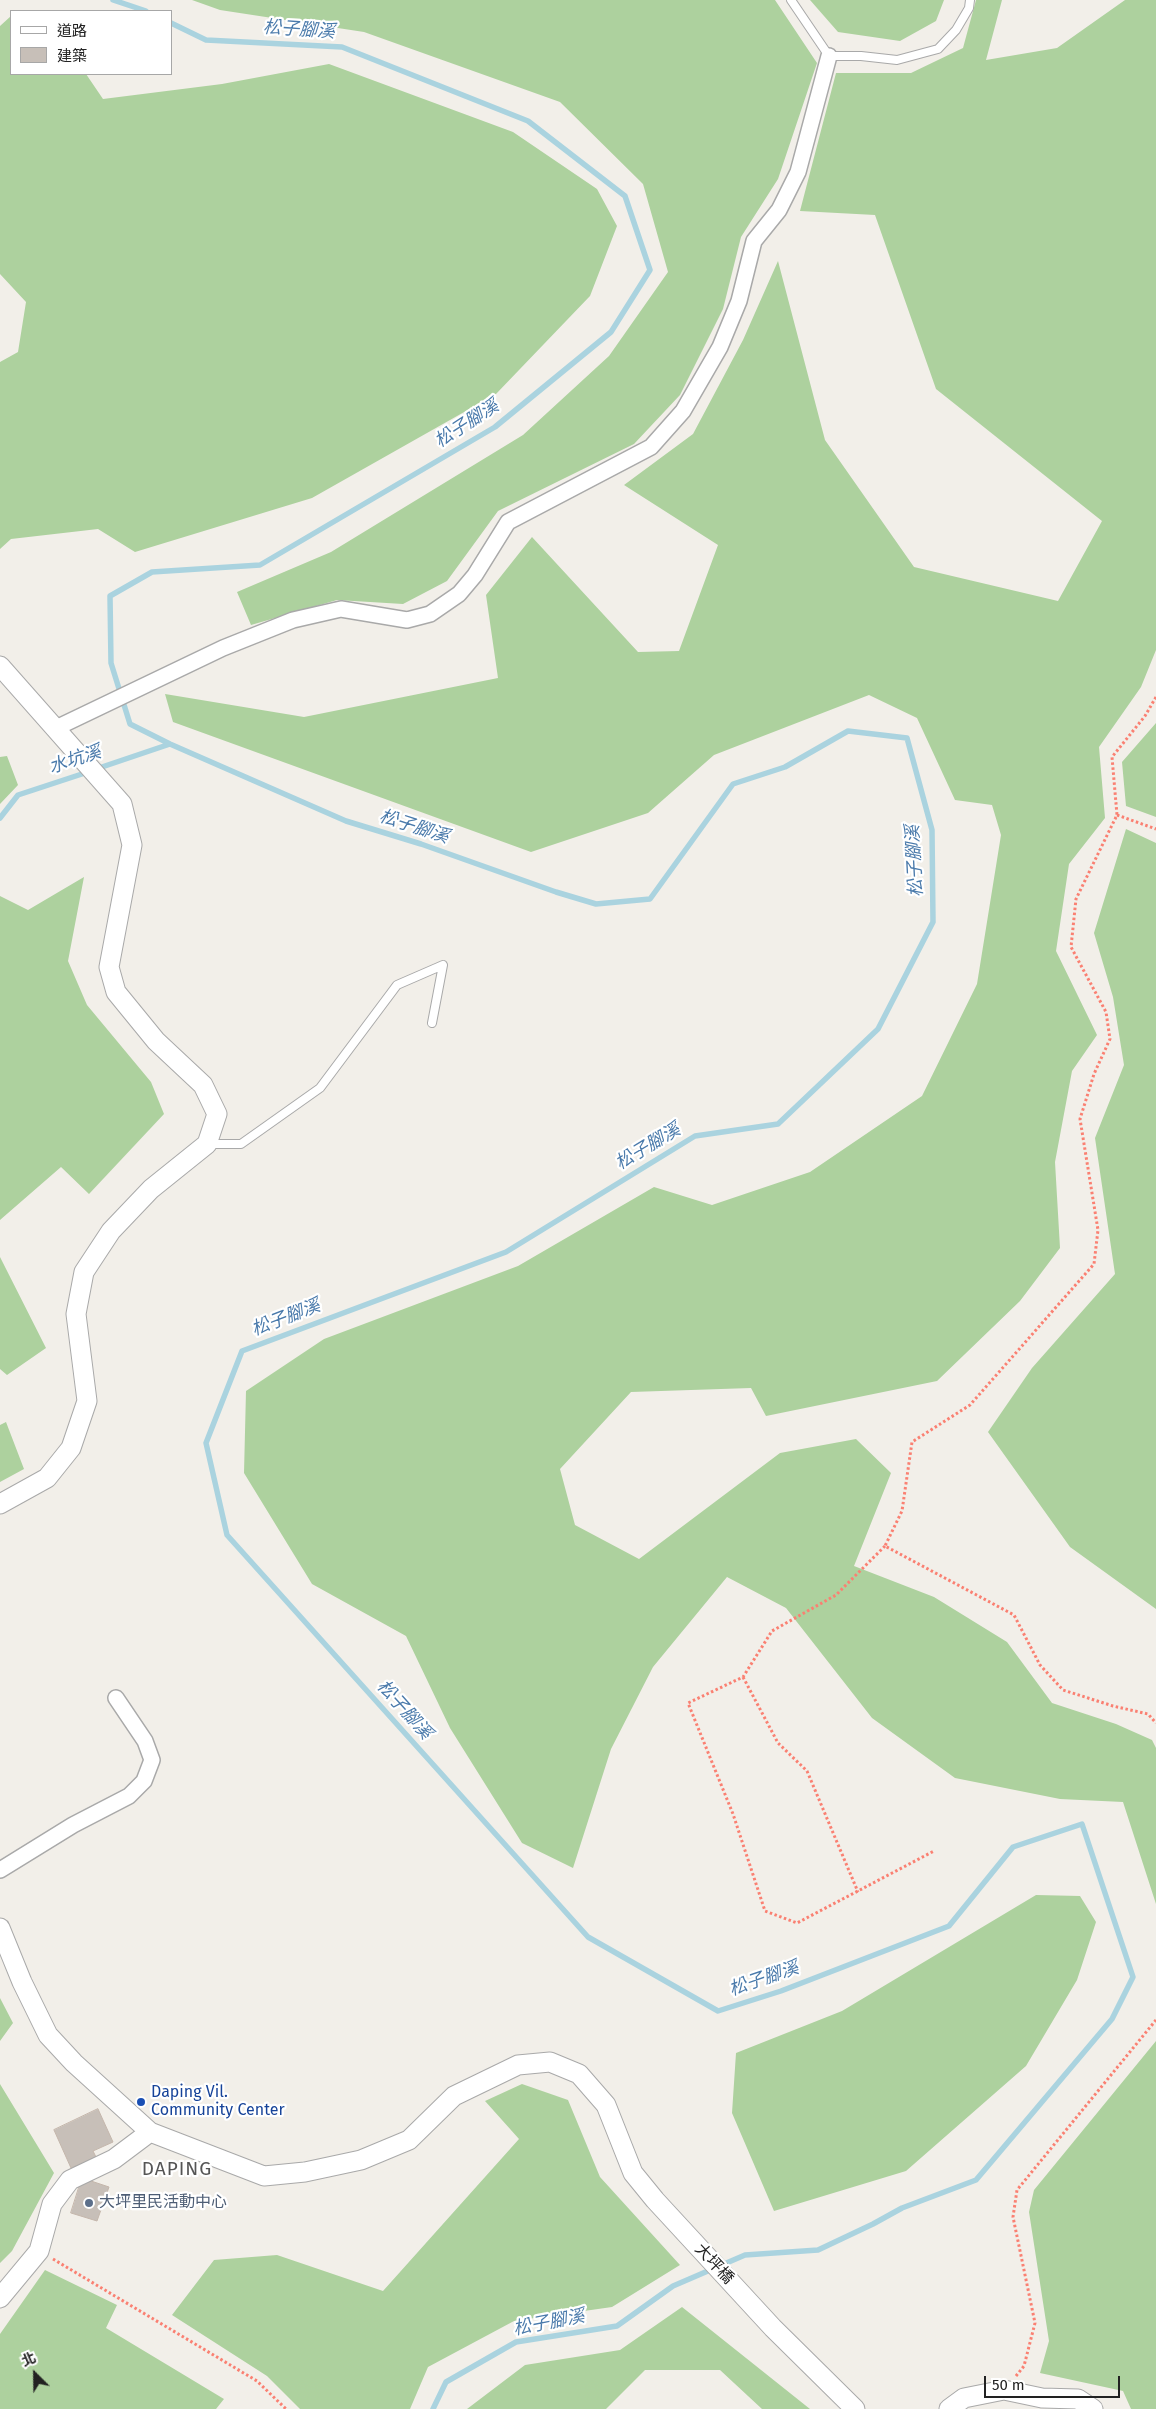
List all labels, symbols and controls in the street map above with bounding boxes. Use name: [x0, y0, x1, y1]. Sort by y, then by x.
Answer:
legend: [10, 10, 172, 75]
water label: 松子腳溪: [262, 17, 336, 43]
text: 道路: [57, 22, 87, 40]
text: 建築: [57, 47, 87, 65]
water label: 松子腳溪: [431, 395, 503, 453]
water label: 水坑溪: [46, 741, 104, 779]
water label: 松子腳溪: [376, 806, 452, 848]
water label: 松子腳溪: [902, 824, 928, 898]
water label: 松子腳溪: [612, 1119, 684, 1175]
water label: 松子腳溪: [249, 1295, 323, 1341]
water label: 松子腳溪: [372, 1676, 436, 1744]
water label: 松子腳溪: [726, 1957, 802, 2001]
place label: Daping Vil. Community Center: [151, 2083, 285, 2121]
marker: Daping Vil. Community Center: [135, 2096, 147, 2108]
district label: DAPING: [141, 2159, 213, 2181]
place label: 大坪里民活動中心: [99, 2193, 227, 2213]
marker: 大坪里民活動中心: [83, 2197, 95, 2209]
street label: 大坪橋: [691, 2240, 737, 2288]
water label: 松子腳溪: [512, 2306, 586, 2340]
north arrow: [10, 2349, 60, 2399]
text: 北: [19, 2349, 39, 2370]
scale bar: [986, 2366, 1122, 2398]
text: 50 m: [992, 2376, 1025, 2394]

